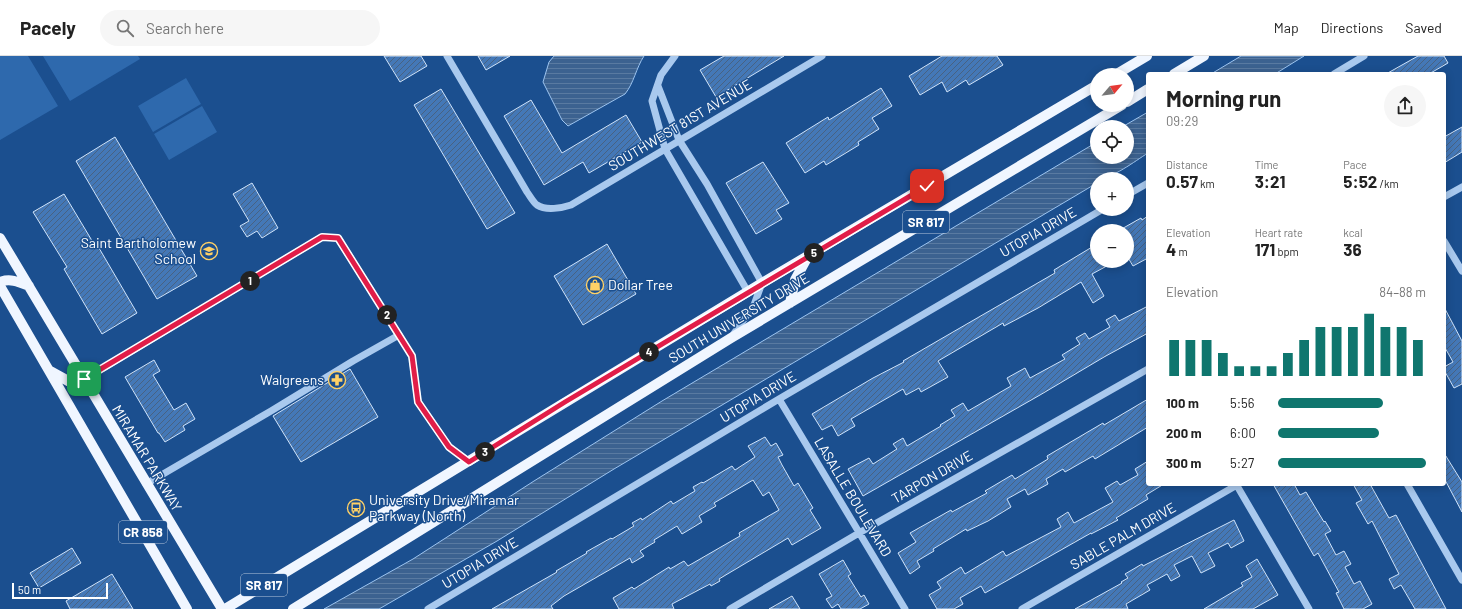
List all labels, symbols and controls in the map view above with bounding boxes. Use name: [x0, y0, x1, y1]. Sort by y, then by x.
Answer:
search box: [100, 10, 380, 46]
text: Pacely: [20, 16, 76, 39]
icon: search: [114, 17, 136, 39]
text: Search here: [146, 19, 224, 37]
text: Map: [1274, 19, 1299, 36]
text: Directions: [1321, 19, 1383, 36]
text: Saved: [1405, 19, 1442, 36]
north arrow: [1090, 68, 1134, 112]
map controls: [1090, 68, 1134, 268]
street label: SOUTHWEST 81ST AVENUE: [605, 75, 754, 174]
text: Morning run: [1166, 85, 1281, 111]
button: share: [1384, 85, 1426, 127]
text: 09:29: [1166, 113, 1198, 129]
button: locate: [1090, 120, 1134, 164]
text: Distance: [1166, 158, 1208, 171]
text: Time: [1255, 158, 1278, 171]
text: Pace: [1343, 158, 1367, 171]
pin: [910, 169, 944, 203]
text: 0.57: [1166, 171, 1198, 191]
text: 3:21: [1255, 171, 1285, 191]
text: 5:52: [1343, 171, 1377, 191]
button: +: [1090, 172, 1134, 216]
icon: check: [916, 175, 938, 197]
text: km: [1198, 177, 1215, 190]
text: /km: [1377, 177, 1399, 190]
street label: UTOPIA DRIVE: [996, 203, 1079, 260]
road number: SR 817: [903, 211, 949, 233]
button: −: [1090, 224, 1134, 268]
text: Elevation: [1166, 226, 1210, 239]
text: Heart rate: [1255, 226, 1303, 239]
text: kcal: [1343, 226, 1363, 239]
place label: Saint Bartholomew School: [81, 234, 196, 267]
text: 4: [1166, 239, 1176, 259]
text: 171: [1255, 239, 1275, 259]
text: 36: [1343, 239, 1362, 259]
school or university icon: Saint Bartholomew School: [199, 241, 219, 261]
pin: 5: [804, 243, 824, 263]
text: m: [1176, 245, 1188, 258]
text: bpm: [1275, 245, 1299, 258]
text: 5: [811, 246, 817, 259]
street label: SOUTH UNIVERSITY DRIVE: [665, 269, 812, 366]
pin: 1: [240, 271, 260, 291]
text: 1: [248, 274, 252, 287]
shop icon: Dollar Tree: [585, 275, 605, 295]
place label: Dollar Tree: [608, 276, 673, 293]
text: Elevation: [1166, 284, 1218, 300]
text: 84–88 m: [1379, 284, 1426, 300]
pin: 2: [377, 305, 397, 325]
text: 2: [384, 308, 390, 321]
pin: 4: [639, 342, 659, 362]
text: 4: [646, 345, 652, 358]
pin: [67, 362, 101, 396]
street label: UTOPIA DRIVE: [717, 367, 799, 426]
icon: arrive: [73, 368, 95, 390]
pharmacy icon: Walgreens: [327, 370, 347, 390]
place label: Walgreens: [260, 371, 324, 388]
text: 100 m: [1166, 395, 1199, 411]
text: 5:56: [1230, 395, 1254, 411]
street label: MIRAMAR PARKWAY: [109, 401, 186, 514]
text: 200 m: [1166, 425, 1202, 441]
text: 6:00: [1230, 425, 1256, 441]
street label: LASALLE BOULEVARD: [811, 434, 896, 559]
pin: 3: [475, 442, 495, 462]
text: 3: [482, 445, 488, 458]
street label: TARPON DRIVE: [888, 446, 975, 507]
text: 300 m: [1166, 455, 1201, 471]
text: 5:27: [1230, 455, 1254, 471]
place label: University Drive/Miramar Parkway (North): [369, 491, 519, 524]
bus stop icon: University Drive/Miramar Parkway (North): [346, 498, 366, 518]
street label: SABLE PALM DRIVE: [1067, 498, 1179, 573]
road number: CR 858: [119, 521, 167, 543]
street label: UTOPIA DRIVE: [439, 533, 521, 592]
road number: SR 817: [241, 574, 287, 596]
scale bar: [12, 581, 108, 600]
text: 50 m: [18, 583, 41, 596]

